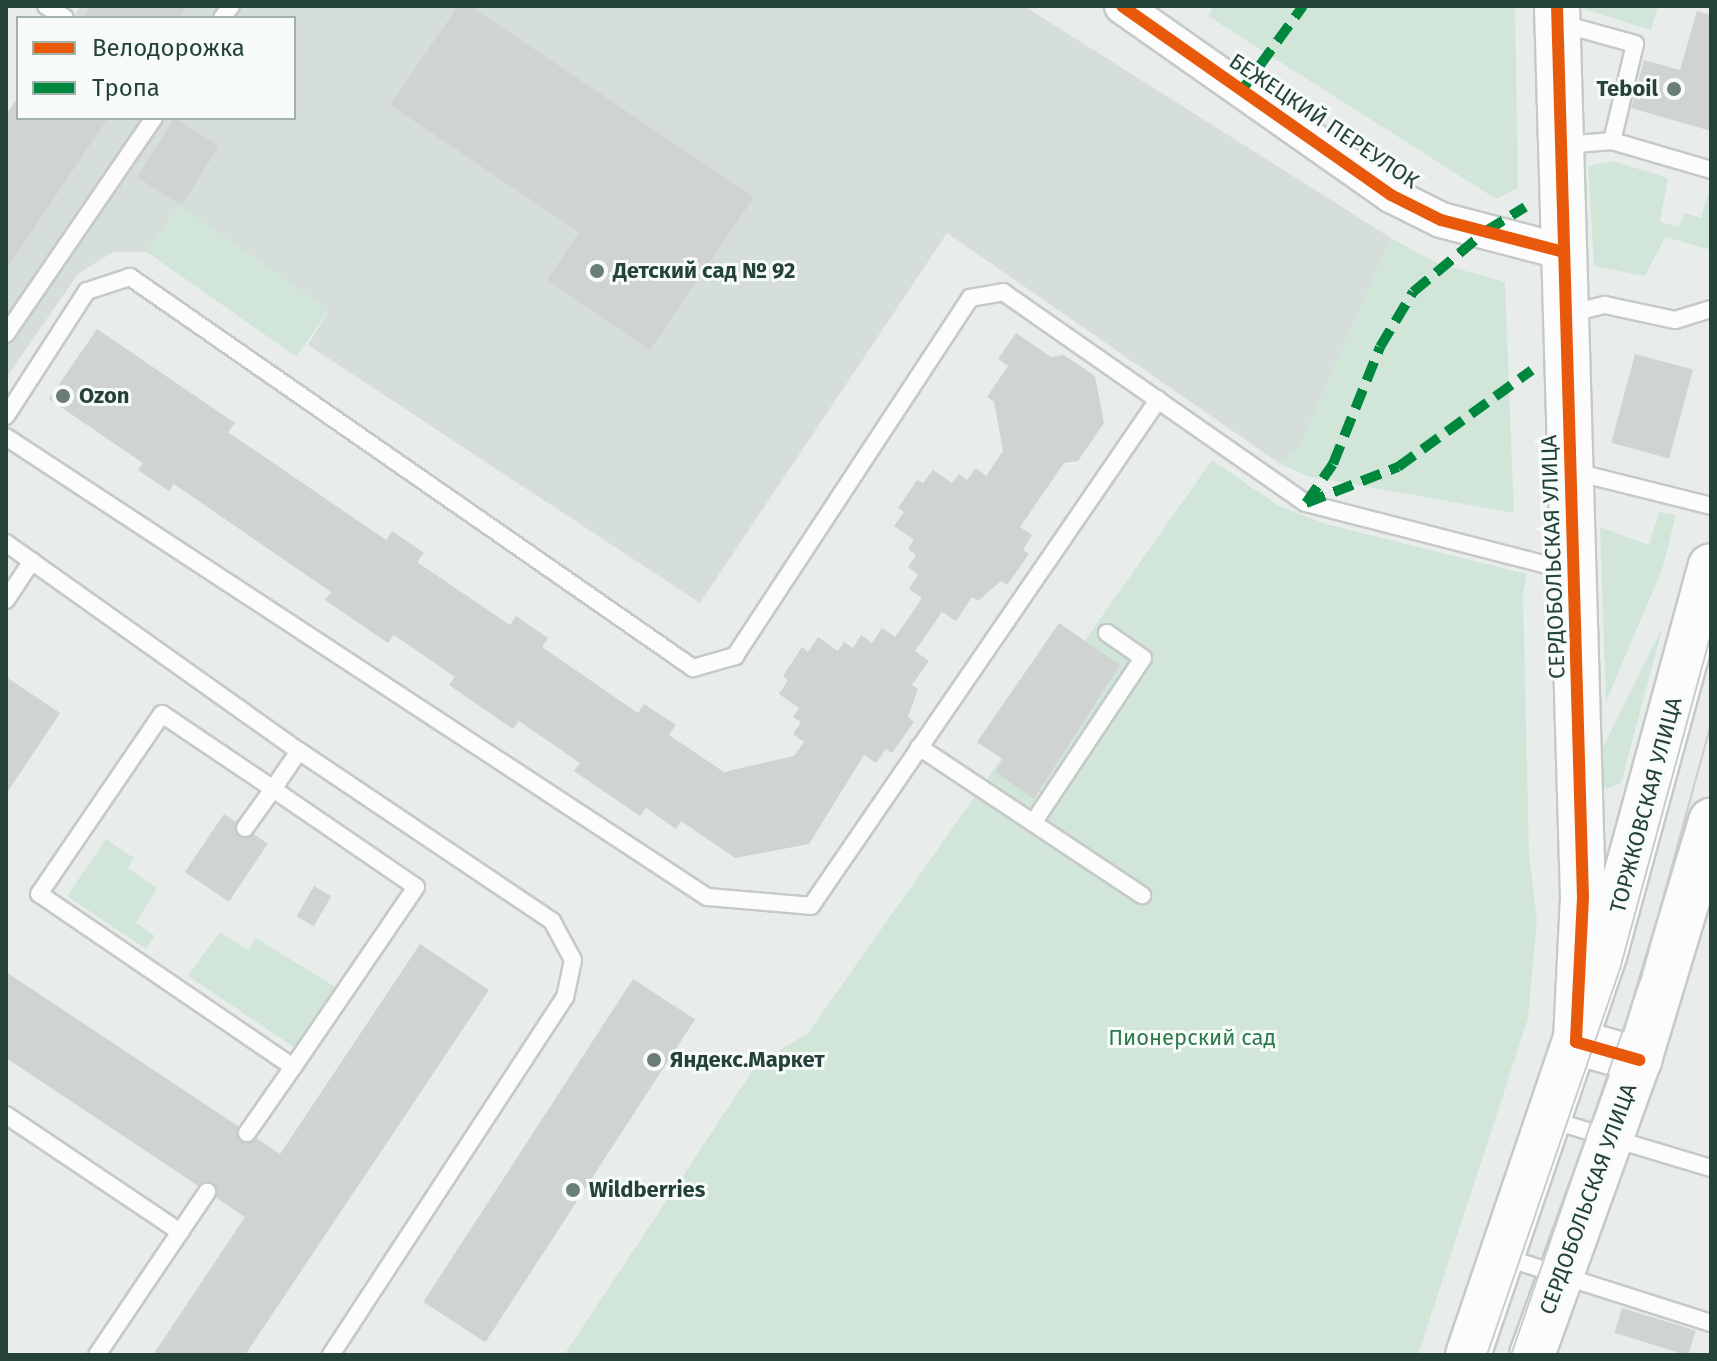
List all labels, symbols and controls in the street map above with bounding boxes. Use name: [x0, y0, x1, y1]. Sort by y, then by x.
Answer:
legend: [16, 16, 296, 120]
text: Велодорожка: [92, 34, 245, 62]
street label: БЕЖЕЦКИЙ ПЕРЕУЛОК: [1224, 48, 1424, 194]
text: Тропа: [92, 74, 160, 102]
place label: Teboil: [1596, 76, 1658, 102]
marker: Teboil: [1665, 80, 1683, 98]
place label: Детский сад № 92: [613, 258, 795, 284]
marker: Детский сад № 92: [588, 262, 606, 280]
place label: Ozon: [79, 383, 129, 409]
marker: Ozon: [54, 387, 72, 405]
street label: СЕРДОБОЛЬСКАЯ УЛИЦА: [1536, 435, 1570, 679]
street label: ТОРЖКОВСКАЯ УЛИЦА: [1604, 694, 1688, 916]
park label: Пионерский сад: [1108, 1025, 1276, 1051]
place label: Яндекс.Маркет: [670, 1047, 825, 1073]
marker: Яндекс.Маркет: [645, 1051, 663, 1069]
street label: СЕРДОБОЛЬСКАЯ УЛИЦА: [1534, 1080, 1642, 1318]
place label: Wildberries: [589, 1177, 705, 1203]
marker: Wildberries: [564, 1181, 582, 1199]

